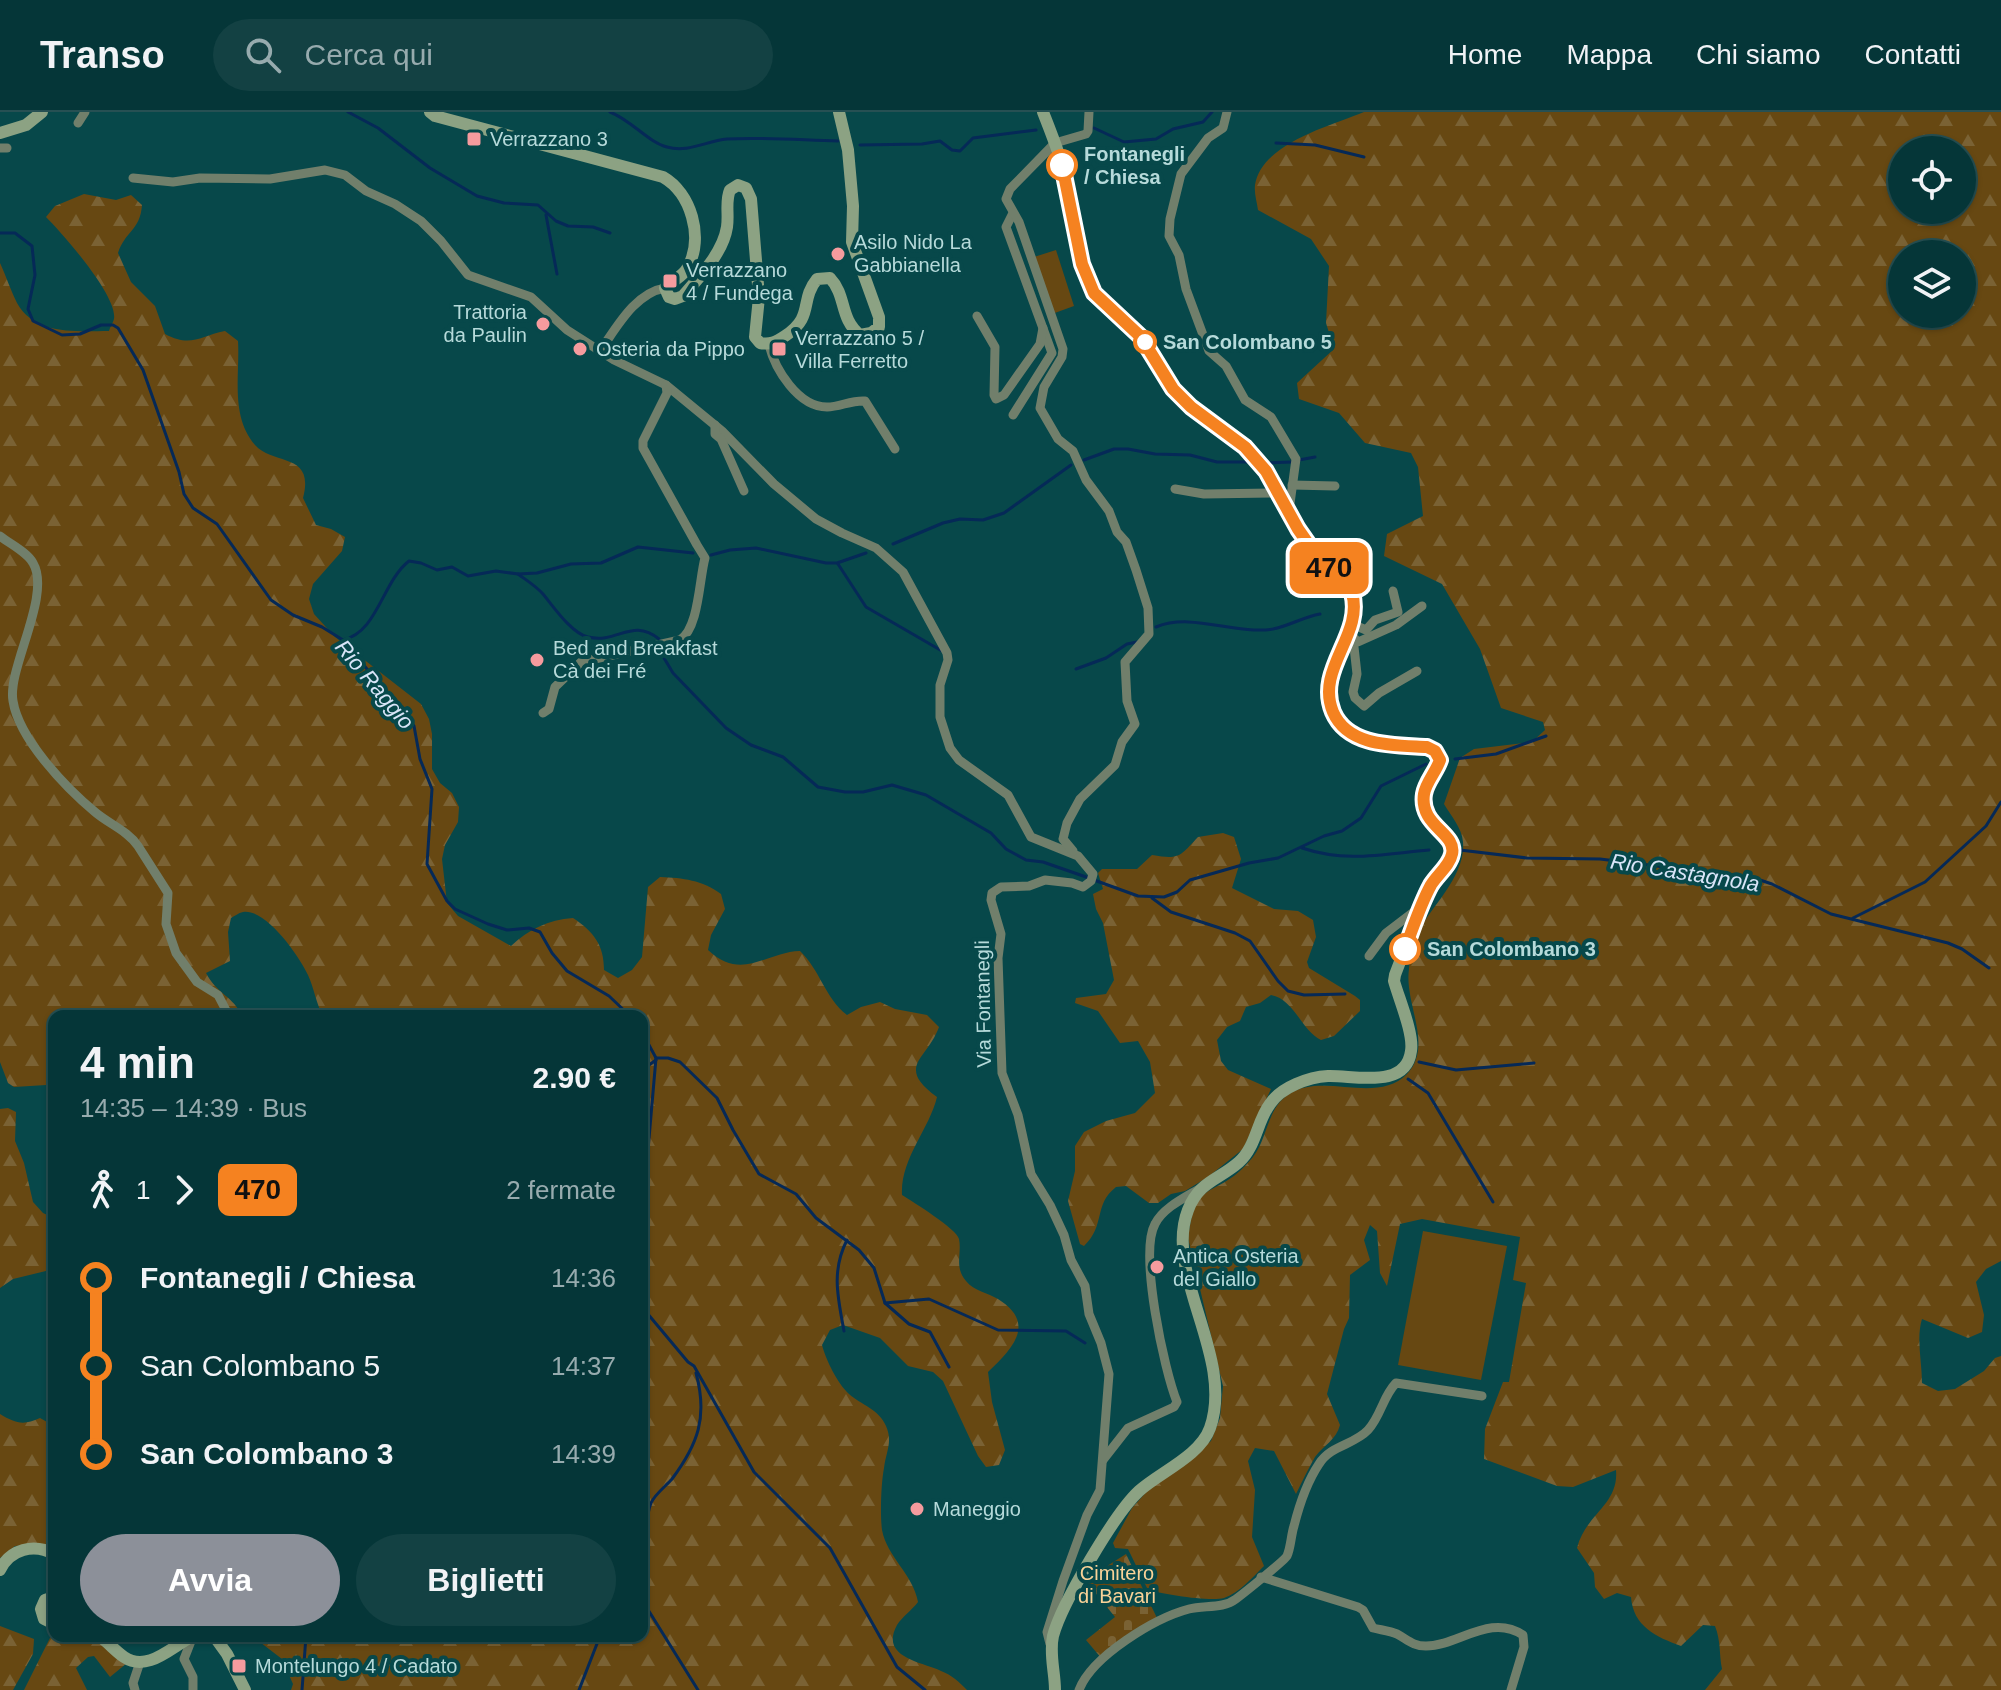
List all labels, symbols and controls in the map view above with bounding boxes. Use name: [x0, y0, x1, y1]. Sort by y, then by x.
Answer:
search box: [213, 19, 773, 91]
icon: search: [241, 33, 285, 77]
text: Transo: [40, 34, 165, 76]
text: Cerca qui: [305, 38, 433, 71]
text: Home: [1448, 39, 1522, 70]
text: Mappa: [1566, 39, 1652, 70]
text: Chi siamo: [1696, 39, 1821, 70]
text: Contatti: [1865, 39, 1961, 70]
place label: Verrazzano 3: [490, 128, 608, 150]
marker: Verrazzano 3: [465, 130, 483, 148]
map controls: [1888, 136, 1976, 328]
button: locate: [1888, 136, 1976, 224]
place label: Fontanegli / Chiesa: [1084, 143, 1185, 188]
marker: Fontanegli / Chiesa: [1047, 150, 1077, 180]
place label: Asilo Nido La Gabbianella: [854, 231, 973, 276]
button: layers: [1888, 240, 1976, 328]
marker: Asilo Nido La Gabbianella: [829, 245, 847, 263]
place label: Verrazzano 4 / Fundega: [686, 259, 794, 304]
marker: Verrazzano 4 / Fundega: [661, 272, 679, 290]
place label: Trattoria da Paulin: [444, 301, 528, 346]
marker: Trattoria da Paulin: [534, 315, 552, 333]
place label: Verrazzano 5 / Villa Ferretto: [795, 327, 924, 372]
marker: San Colombano 5: [1134, 331, 1156, 353]
place label: San Colombano 5: [1163, 331, 1332, 353]
place label: Osteria da Pippo: [596, 338, 745, 360]
marker: Osteria da Pippo: [571, 340, 589, 358]
marker: Verrazzano 5 / Villa Ferretto: [770, 340, 788, 358]
line badge: 470: [1283, 542, 1375, 594]
text: 470: [1306, 552, 1352, 583]
water label: Rio Raggio: [330, 635, 419, 734]
place label: Bed and Breakfast Cà dei Fré: [553, 637, 718, 682]
marker: Bed and Breakfast Cà dei Fré: [528, 651, 546, 669]
water label: Rio Castagnola: [1609, 848, 1761, 897]
marker: San Colombano 3: [1390, 934, 1420, 964]
place label: San Colombano 3: [1427, 938, 1596, 960]
street label: Via Fontanegli: [971, 940, 995, 1068]
text: 4 min: [80, 1038, 195, 1087]
text: 2.90 €: [533, 1061, 616, 1094]
text: 14:35 – 14:39 · Bus: [80, 1093, 307, 1123]
icon: walk: [80, 1168, 124, 1212]
icon: forward: [162, 1168, 206, 1212]
text: 470: [234, 1174, 281, 1205]
text: 1: [136, 1175, 150, 1205]
text: 2 fermate: [506, 1175, 616, 1205]
place label: Antica Osteria del Giallo: [1173, 1245, 1299, 1290]
marker: Antica Osteria del Giallo: [1148, 1258, 1166, 1276]
text: Fontanegli / Chiesa: [140, 1261, 415, 1294]
text: 14:36: [551, 1263, 616, 1293]
text: San Colombano 5: [140, 1349, 380, 1382]
text: 14:37: [551, 1351, 616, 1381]
text: San Colombano 3: [140, 1437, 393, 1470]
text: 14:39: [551, 1439, 616, 1469]
place label: Maneggio: [933, 1498, 1021, 1520]
marker: Maneggio: [908, 1500, 926, 1518]
button: Avvia: [80, 1534, 340, 1626]
button: Biglietti: [356, 1534, 616, 1626]
park label: Cimitero di Bavari: [1078, 1562, 1156, 1607]
place label: Montelungo 4 / Cadato: [255, 1655, 457, 1677]
marker: Montelungo 4 / Cadato: [230, 1657, 248, 1675]

